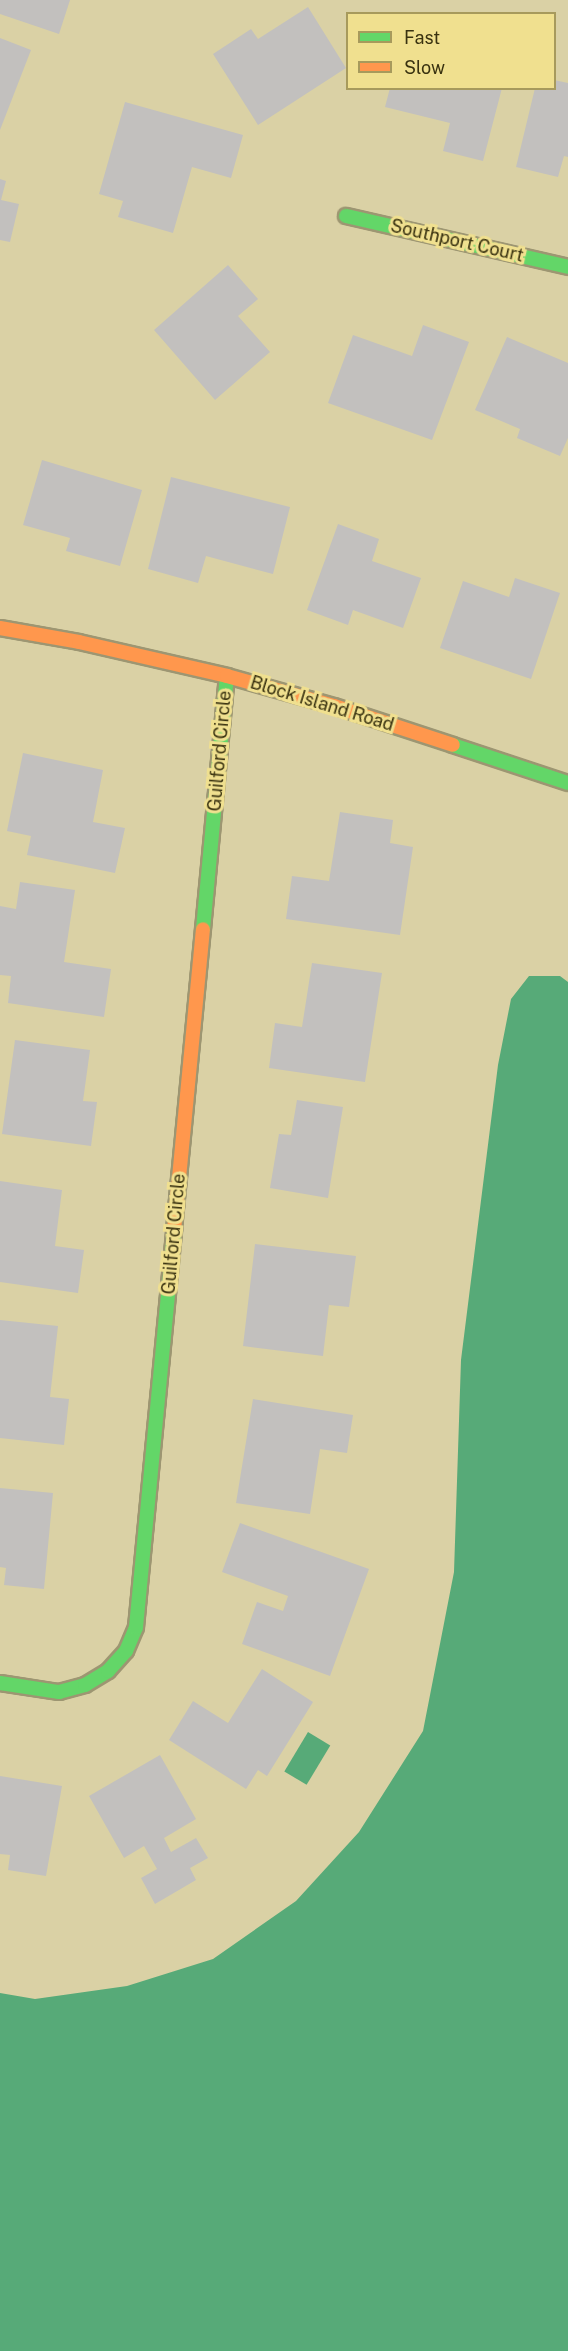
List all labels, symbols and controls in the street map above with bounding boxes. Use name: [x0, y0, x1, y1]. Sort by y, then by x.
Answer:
legend: [346, 12, 556, 90]
text: Fast: [404, 27, 440, 48]
text: Slow: [404, 57, 445, 78]
street label: Southport Court: [388, 215, 526, 267]
street label: Block Island Road: [248, 672, 396, 736]
street label: Guilford Circle: [204, 690, 236, 812]
street label: Guilford Circle: [158, 1173, 190, 1295]

